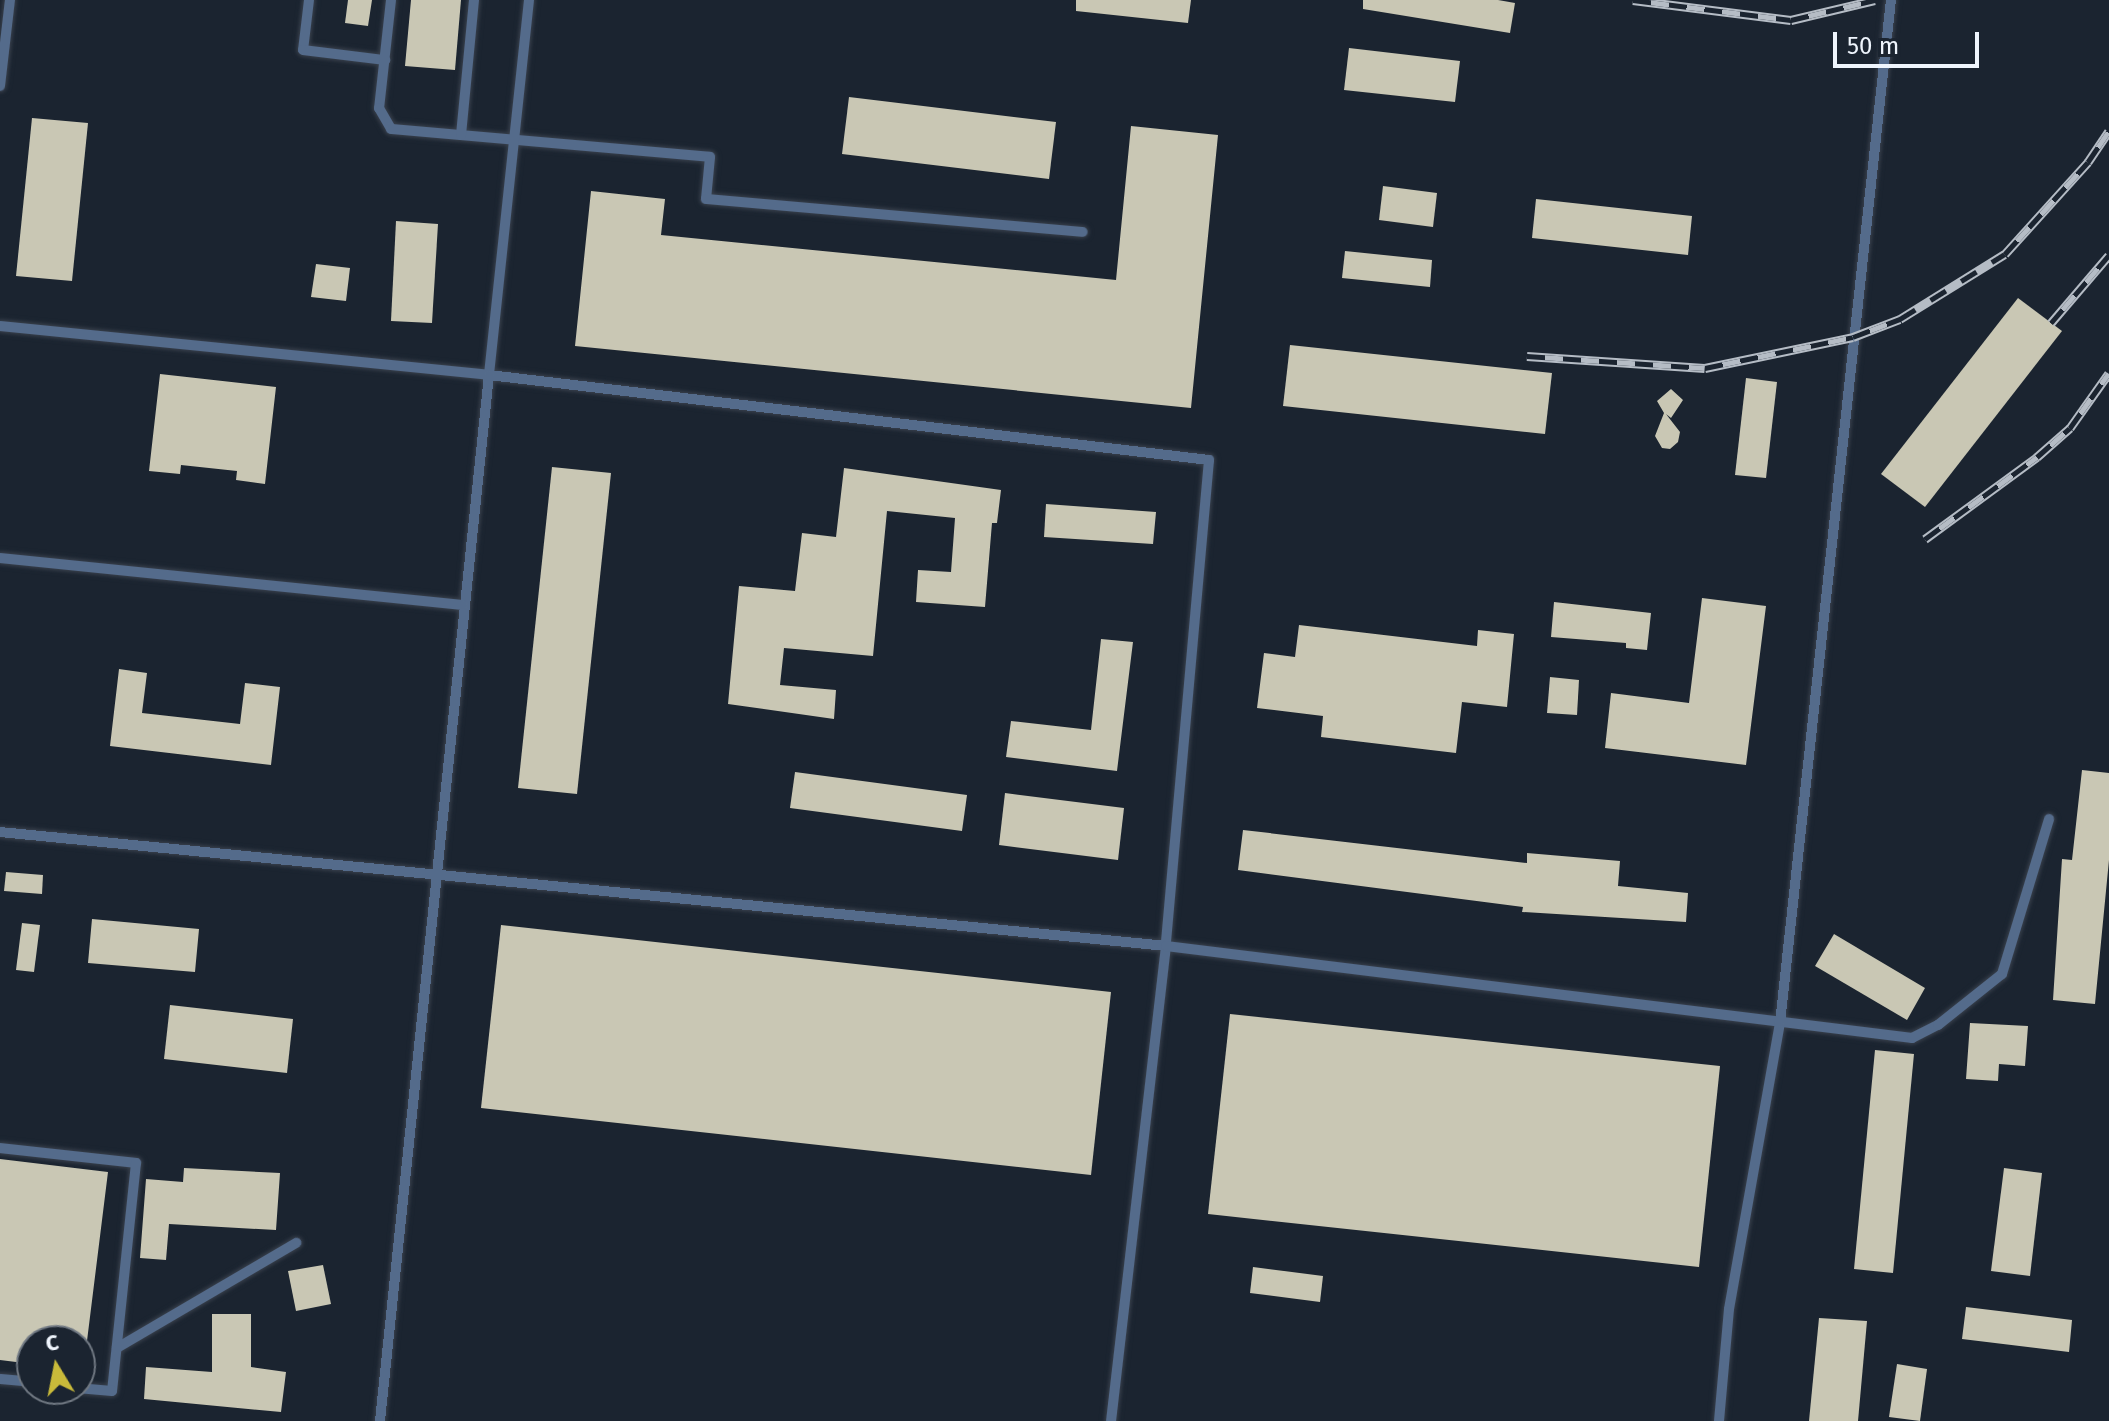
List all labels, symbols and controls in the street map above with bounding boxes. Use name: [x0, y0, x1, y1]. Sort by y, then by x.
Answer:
scale bar: [1837, 16, 1983, 66]
text: 50 m: [1847, 32, 1899, 60]
north arrow: [16, 1325, 96, 1405]
text: С: [44, 1328, 61, 1357]

